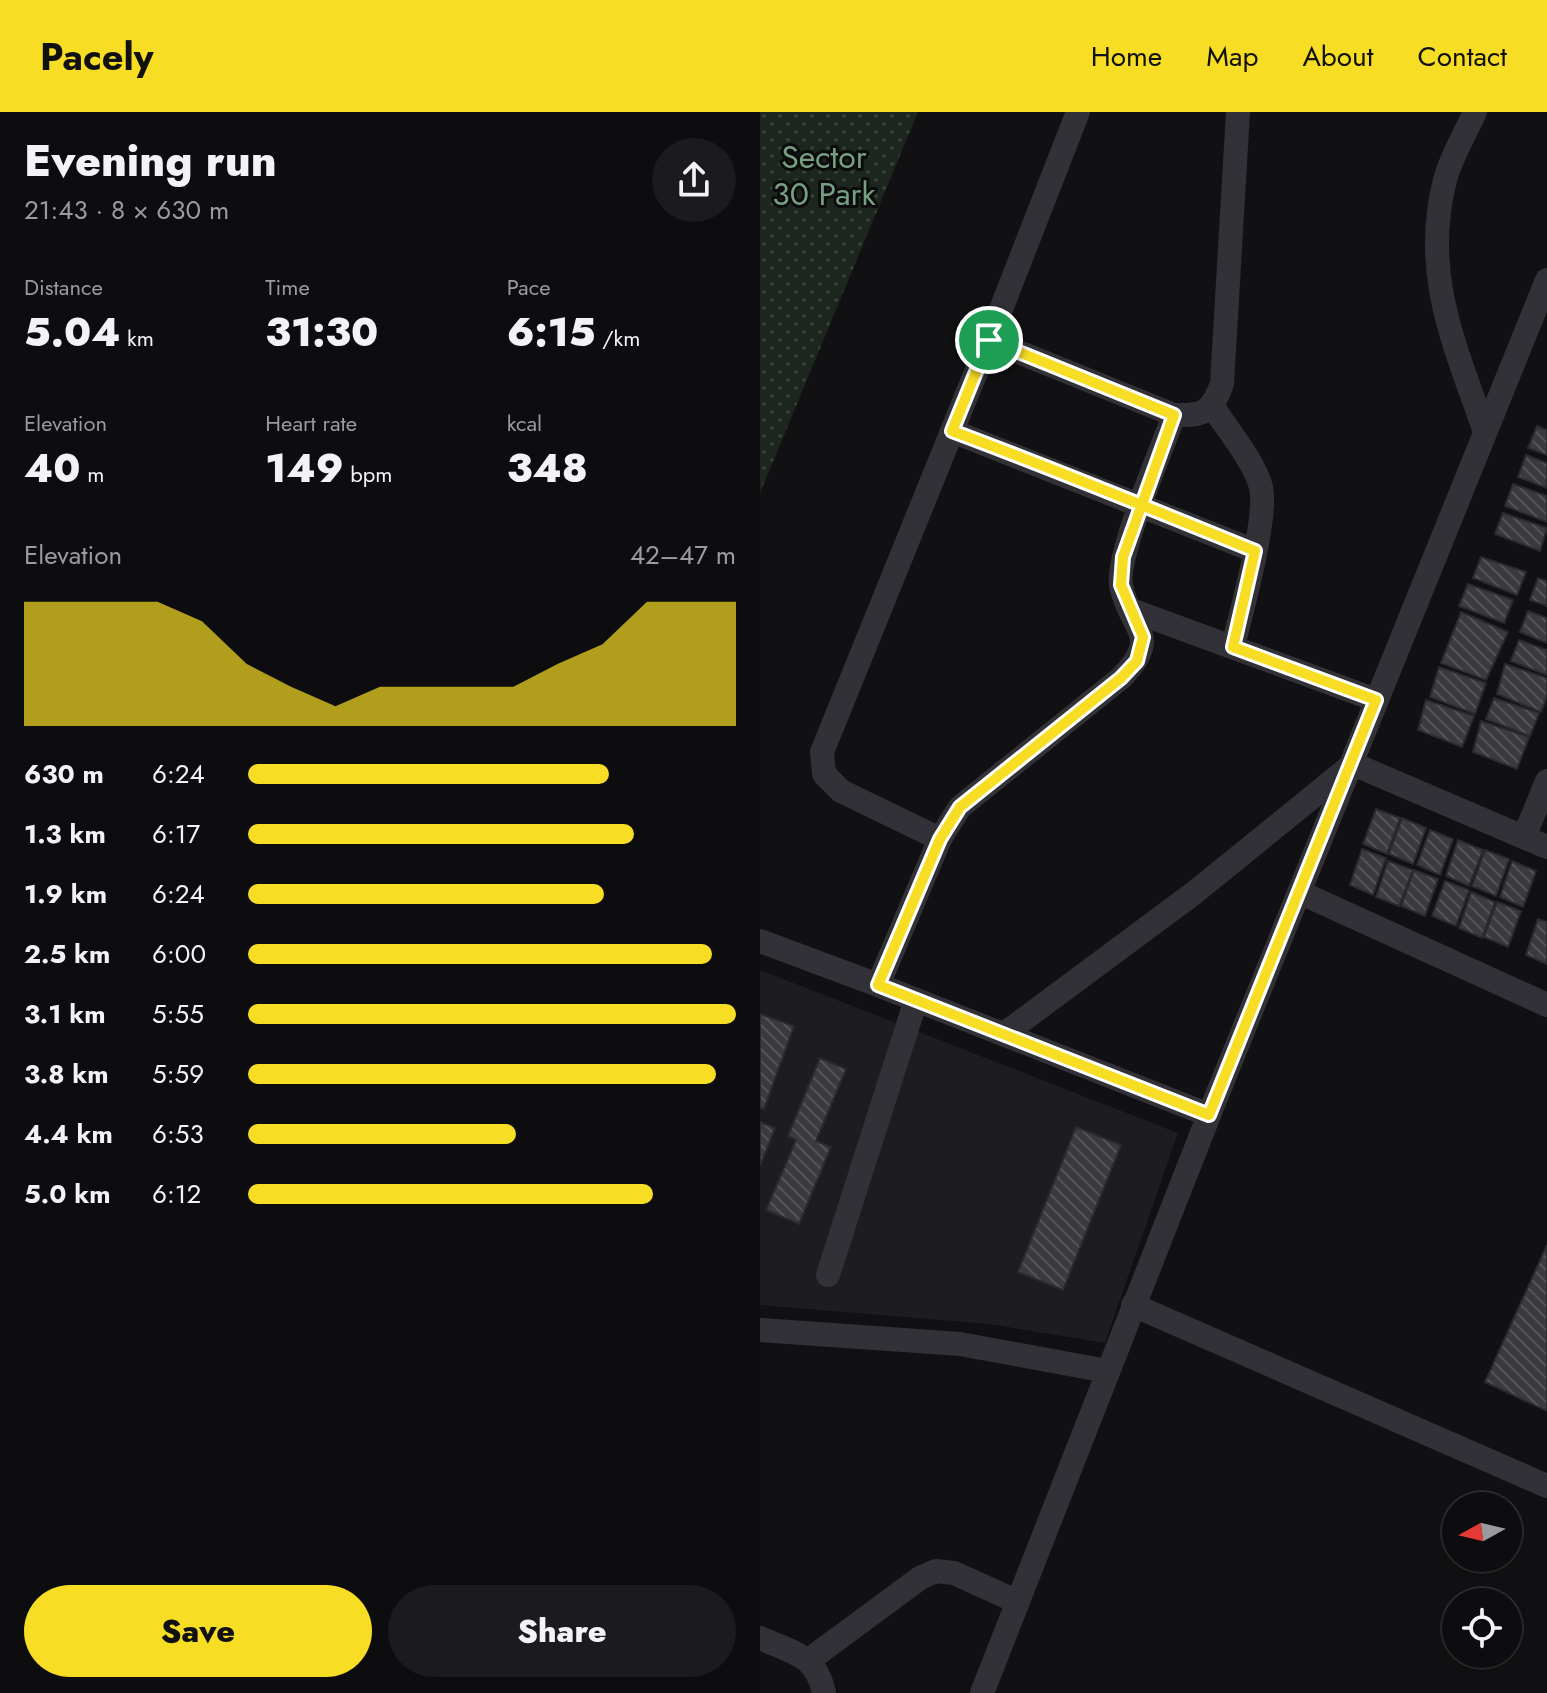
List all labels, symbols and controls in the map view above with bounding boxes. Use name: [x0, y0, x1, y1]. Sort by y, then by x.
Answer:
text: Pacely: [40, 29, 154, 84]
text: Home: [1091, 36, 1162, 77]
text: Map: [1206, 36, 1258, 77]
text: About: [1302, 36, 1374, 77]
text: Contact: [1418, 36, 1507, 77]
text: Evening run: [24, 129, 277, 193]
park label: Sector 30 Park: [772, 134, 877, 217]
button: share: [652, 138, 736, 222]
text: 21:43 · 8 × 630 m: [24, 191, 229, 229]
text: Distance: [24, 271, 103, 303]
text: Time: [265, 271, 310, 303]
text: Pace: [507, 271, 550, 303]
text: 5.04: [24, 303, 120, 361]
text: 31:30: [265, 303, 378, 361]
text: 6:15: [507, 303, 596, 361]
pin: [955, 306, 1023, 374]
icon: arrive: [967, 318, 1011, 362]
text: km: [120, 322, 154, 354]
text: /km: [596, 322, 640, 354]
text: Elevation: [24, 407, 107, 439]
text: Heart rate: [265, 407, 357, 439]
text: kcal: [507, 407, 542, 439]
text: 40: [24, 439, 81, 497]
text: 149: [265, 439, 344, 497]
text: 348: [507, 439, 588, 497]
text: m: [81, 458, 104, 490]
text: bpm: [344, 458, 392, 490]
text: Elevation: [24, 536, 122, 574]
text: 42–47 m: [630, 536, 736, 574]
text: 630 m: [24, 755, 104, 793]
text: 6:24: [152, 755, 205, 793]
text: 1.3 km: [24, 815, 106, 853]
text: 6:17: [152, 815, 200, 853]
text: 1.9 km: [24, 875, 107, 913]
text: 6:24: [152, 875, 205, 913]
text: 2.5 km: [24, 935, 110, 973]
text: 6:00: [152, 935, 206, 973]
text: 3.1 km: [24, 995, 105, 1033]
text: 5:55: [152, 995, 204, 1033]
text: 3.8 km: [24, 1055, 109, 1093]
text: 5:59: [152, 1055, 204, 1093]
text: 4.4 km: [24, 1115, 113, 1153]
text: 6:53: [152, 1115, 204, 1153]
text: 5.0 km: [24, 1175, 110, 1213]
text: 6:12: [152, 1175, 201, 1213]
north arrow: [1442, 1492, 1522, 1572]
map controls: [1442, 1492, 1522, 1668]
button: Save: [24, 1585, 372, 1677]
button: Share: [388, 1585, 736, 1677]
button: locate: [1442, 1588, 1522, 1668]

